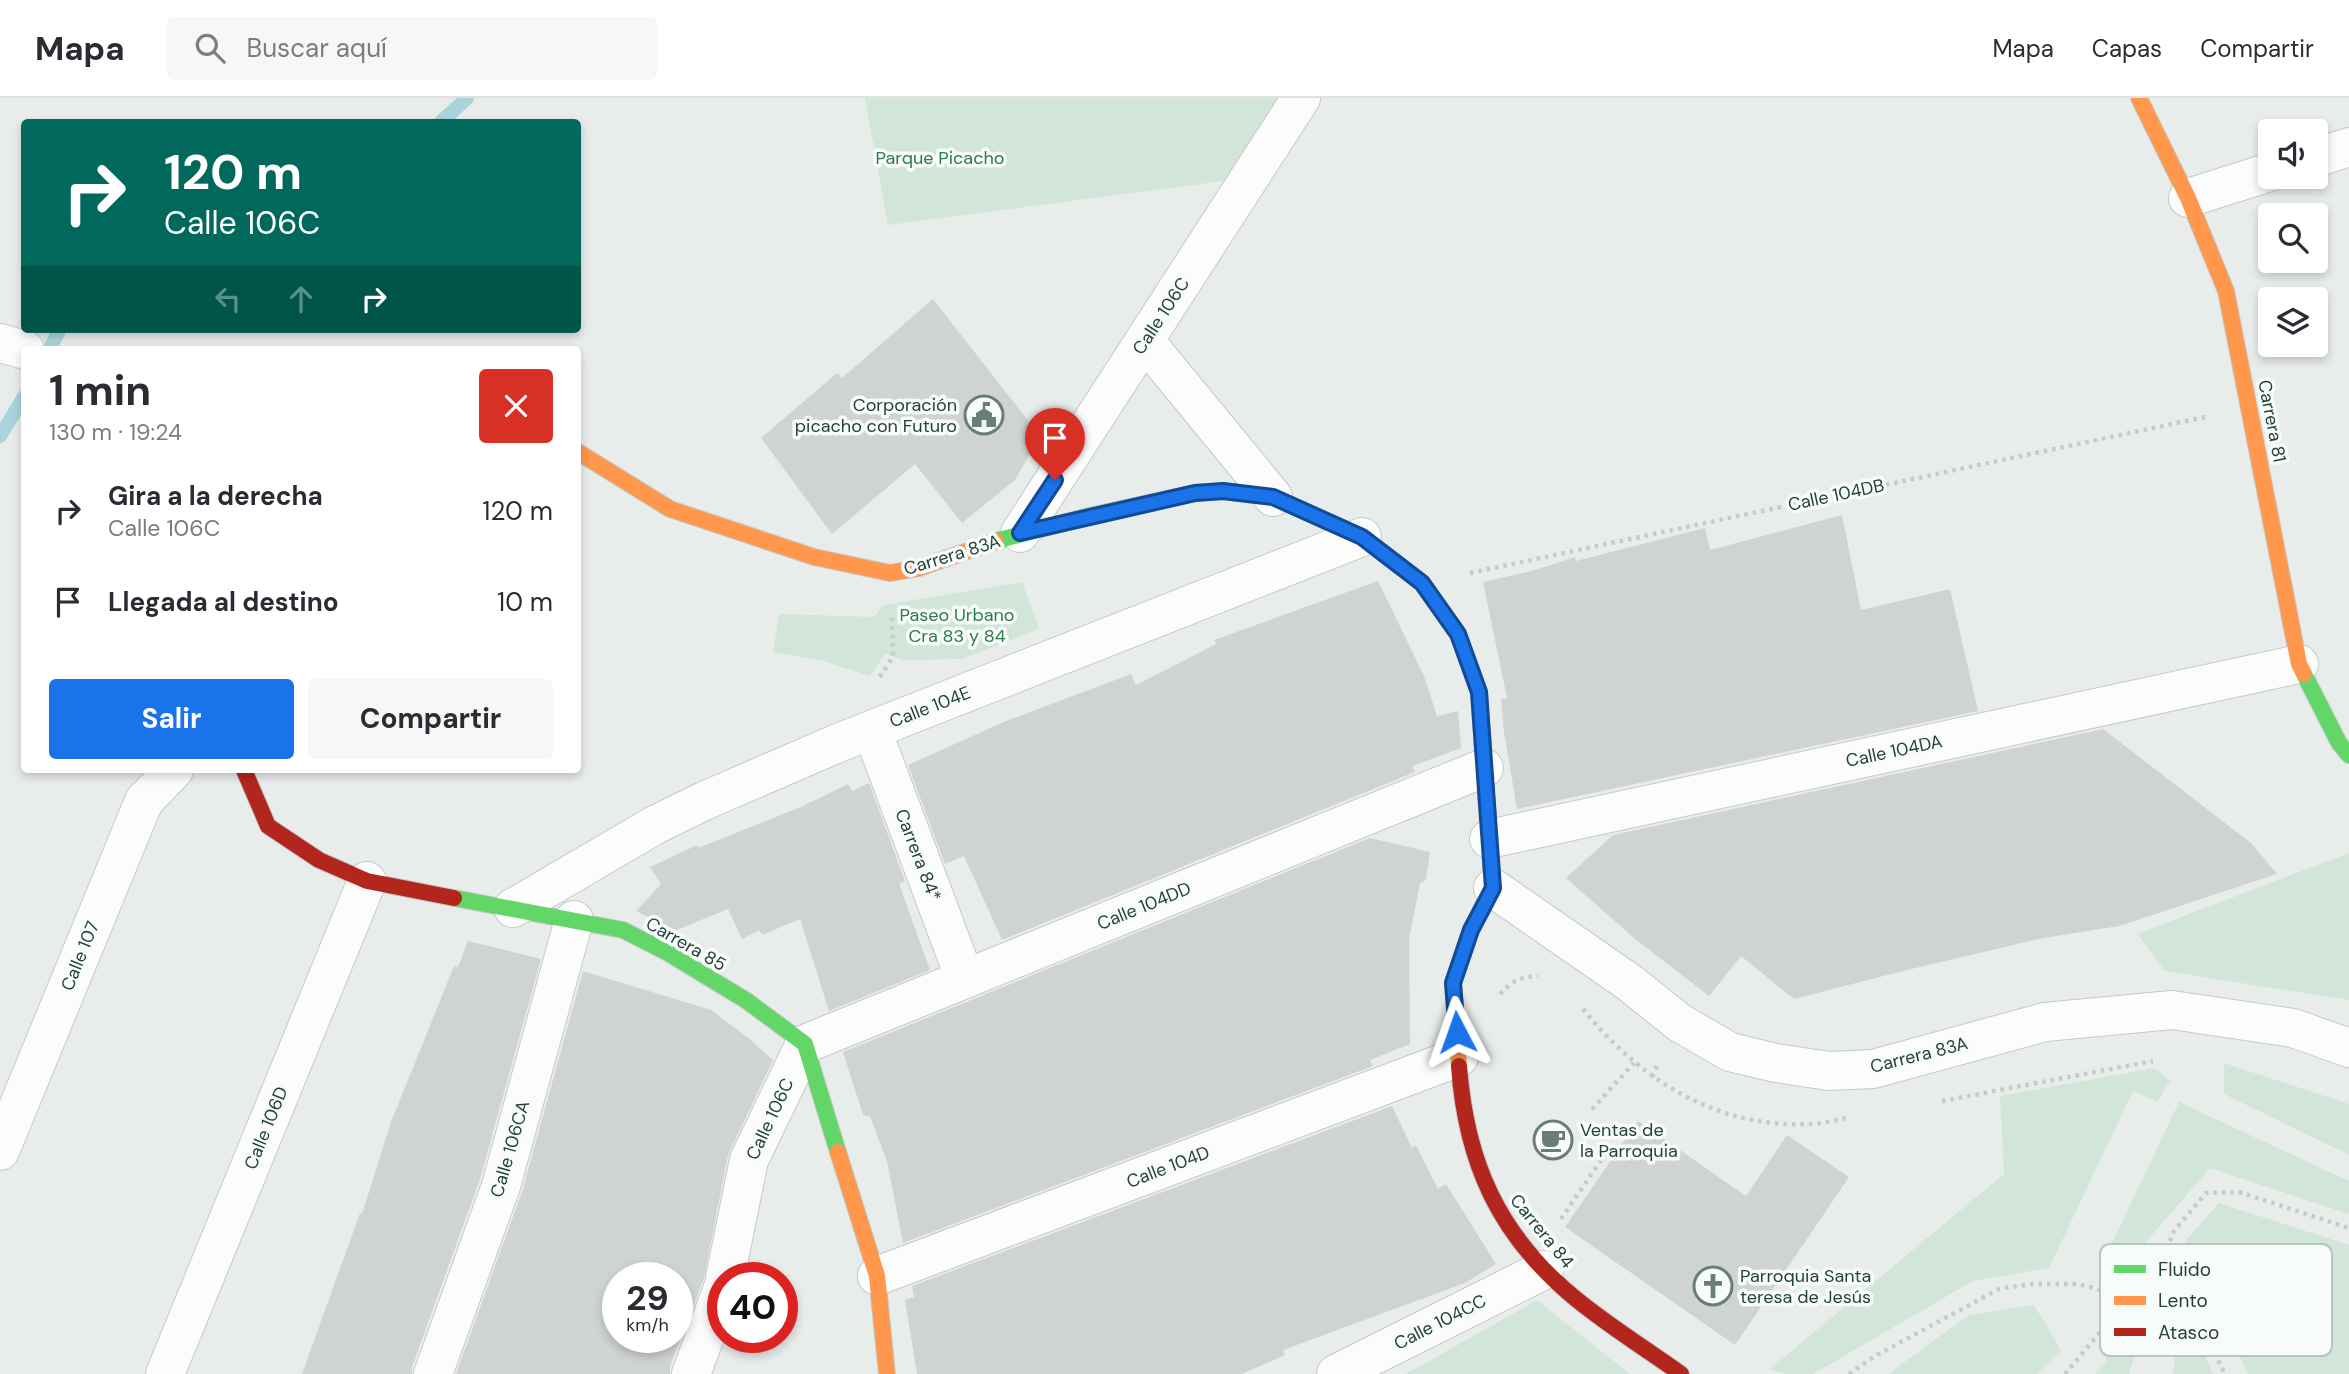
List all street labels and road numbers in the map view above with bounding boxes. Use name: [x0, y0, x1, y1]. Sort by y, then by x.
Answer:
street label: Calle 106C: [1127, 273, 1195, 359]
street label: Carrera 81: [2252, 378, 2292, 464]
street label: Calle 104DB: [1786, 473, 1886, 517]
street label: Carrera 83A: [901, 529, 1003, 581]
street label: Calle 104E: [886, 681, 974, 733]
street label: Calle 104DA: [1844, 729, 1944, 773]
street label: Carrera 84*: [889, 805, 947, 905]
street label: Calle 104DD: [1093, 876, 1195, 936]
street label: Carrera 85: [641, 911, 731, 977]
street label: Calle 107: [55, 918, 105, 994]
street label: Carrera 83A: [1868, 1031, 1970, 1079]
street label: Calle 106C: [741, 1074, 799, 1164]
street label: Calle 106D: [239, 1083, 293, 1173]
street label: Calle 106CA: [485, 1098, 535, 1200]
street label: Calle 104D: [1123, 1140, 1213, 1194]
street label: Carrera 84: [1505, 1189, 1579, 1273]
street label: Calle 104CC: [1390, 1288, 1490, 1355]

